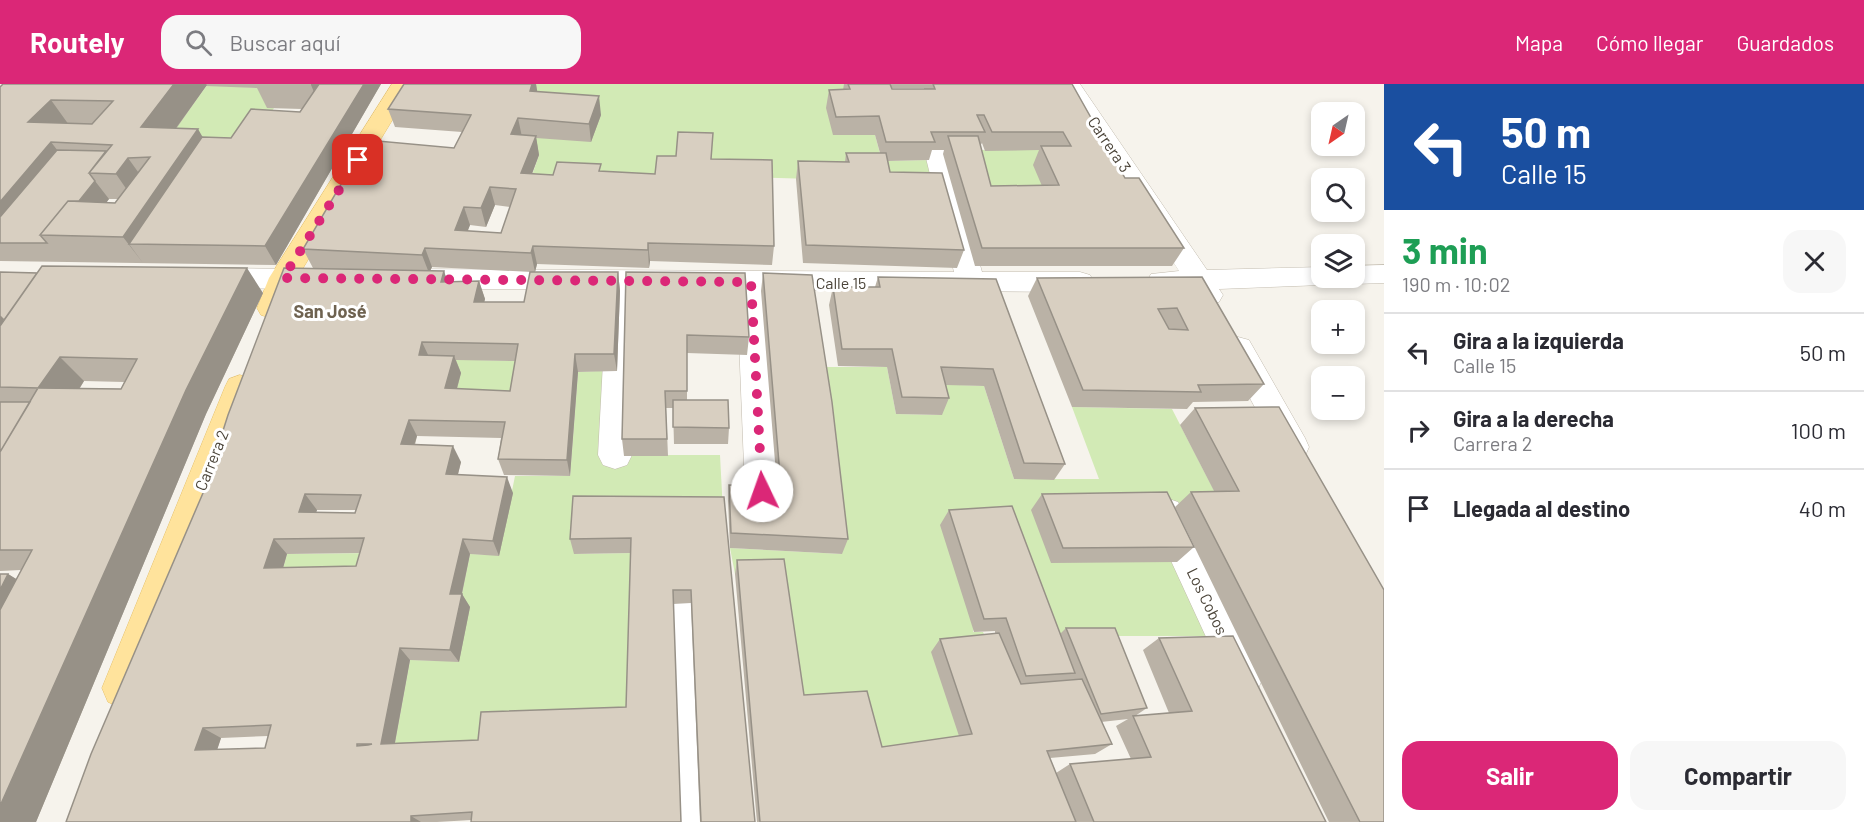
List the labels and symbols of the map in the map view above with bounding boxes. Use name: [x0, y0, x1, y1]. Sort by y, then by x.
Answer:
north arrow: [1311, 102, 1365, 156]
street label: Carrera 3: [1084, 112, 1136, 176]
pin: [332, 134, 383, 185]
street label: Calle 15: [816, 273, 866, 292]
district label: San José: [294, 300, 367, 322]
street label: Carrera 2: [190, 427, 232, 493]
position arrow: [730, 459, 794, 523]
street label: Los Cobos: [1184, 564, 1232, 638]

